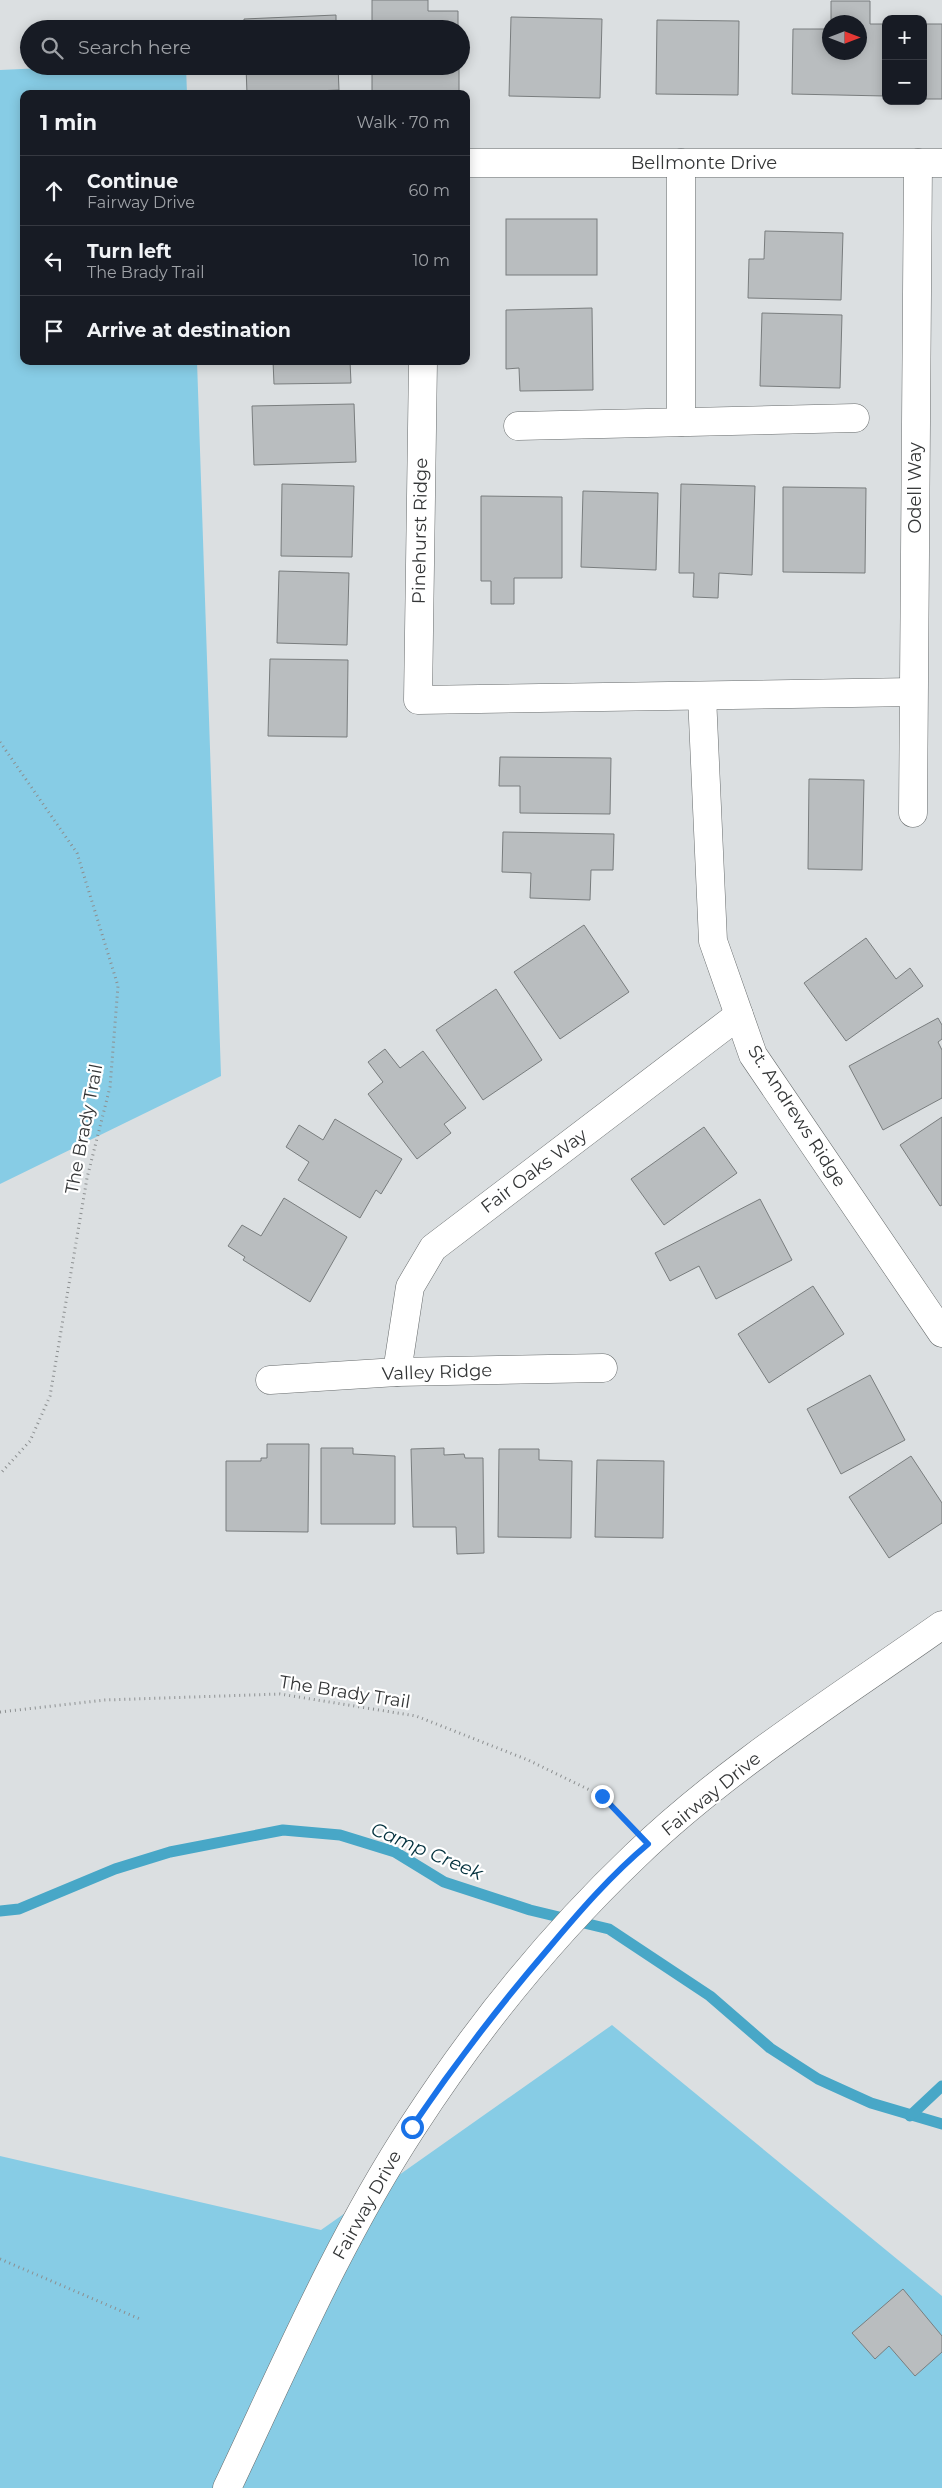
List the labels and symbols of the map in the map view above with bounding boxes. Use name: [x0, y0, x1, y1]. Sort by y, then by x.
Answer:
north arrow: [822, 15, 867, 60]
street label: Bellmonte Drive: [631, 152, 777, 174]
street label: Odell Way: [904, 442, 926, 534]
street label: Pinehurst Ridge: [408, 458, 432, 604]
street label: St. Andrews Ridge: [743, 1041, 851, 1191]
street label: The Brady Trail: [61, 1062, 107, 1196]
street label: Fair Oaks Way: [477, 1124, 592, 1218]
street label: Valley Ridge: [381, 1359, 493, 1385]
street label: The Brady Trail: [278, 1671, 412, 1713]
street label: Fairway Drive: [657, 1747, 765, 1841]
route end: [591, 1785, 614, 1808]
water label: Camp Creek: [368, 1817, 487, 1885]
route start: [401, 2116, 424, 2139]
street label: Fairway Drive: [328, 2146, 406, 2263]

